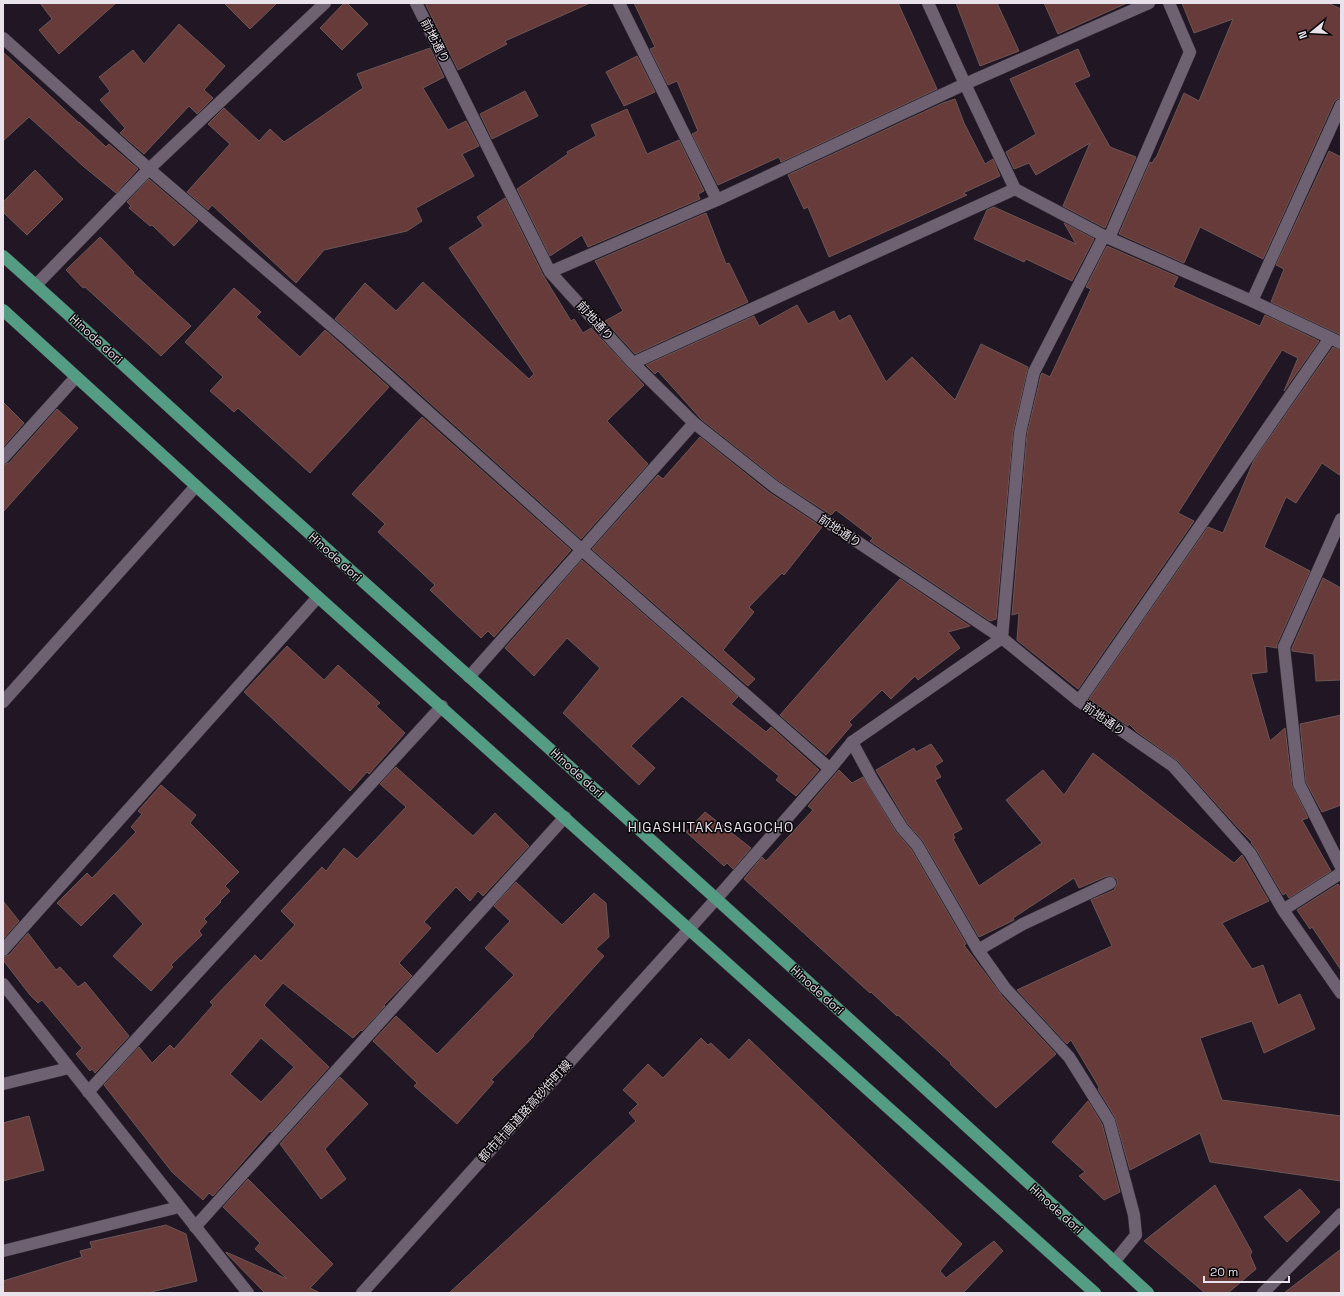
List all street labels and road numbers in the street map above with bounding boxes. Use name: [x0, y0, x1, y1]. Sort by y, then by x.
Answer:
street label: 前地通り: [417, 16, 453, 66]
street label: 前地通り: [573, 298, 617, 344]
street label: Hinode dori: [66, 311, 126, 367]
street label: 前地通り: [816, 511, 864, 551]
street label: Hinode dori: [305, 529, 365, 585]
street label: 前地通り: [1080, 699, 1128, 739]
street label: Hinode dori: [547, 745, 607, 801]
street label: Hinode dori: [787, 962, 847, 1018]
street label: 都市計画道路高砂仲町線: [475, 1057, 575, 1165]
street label: Hinode dori: [1026, 1181, 1086, 1237]

